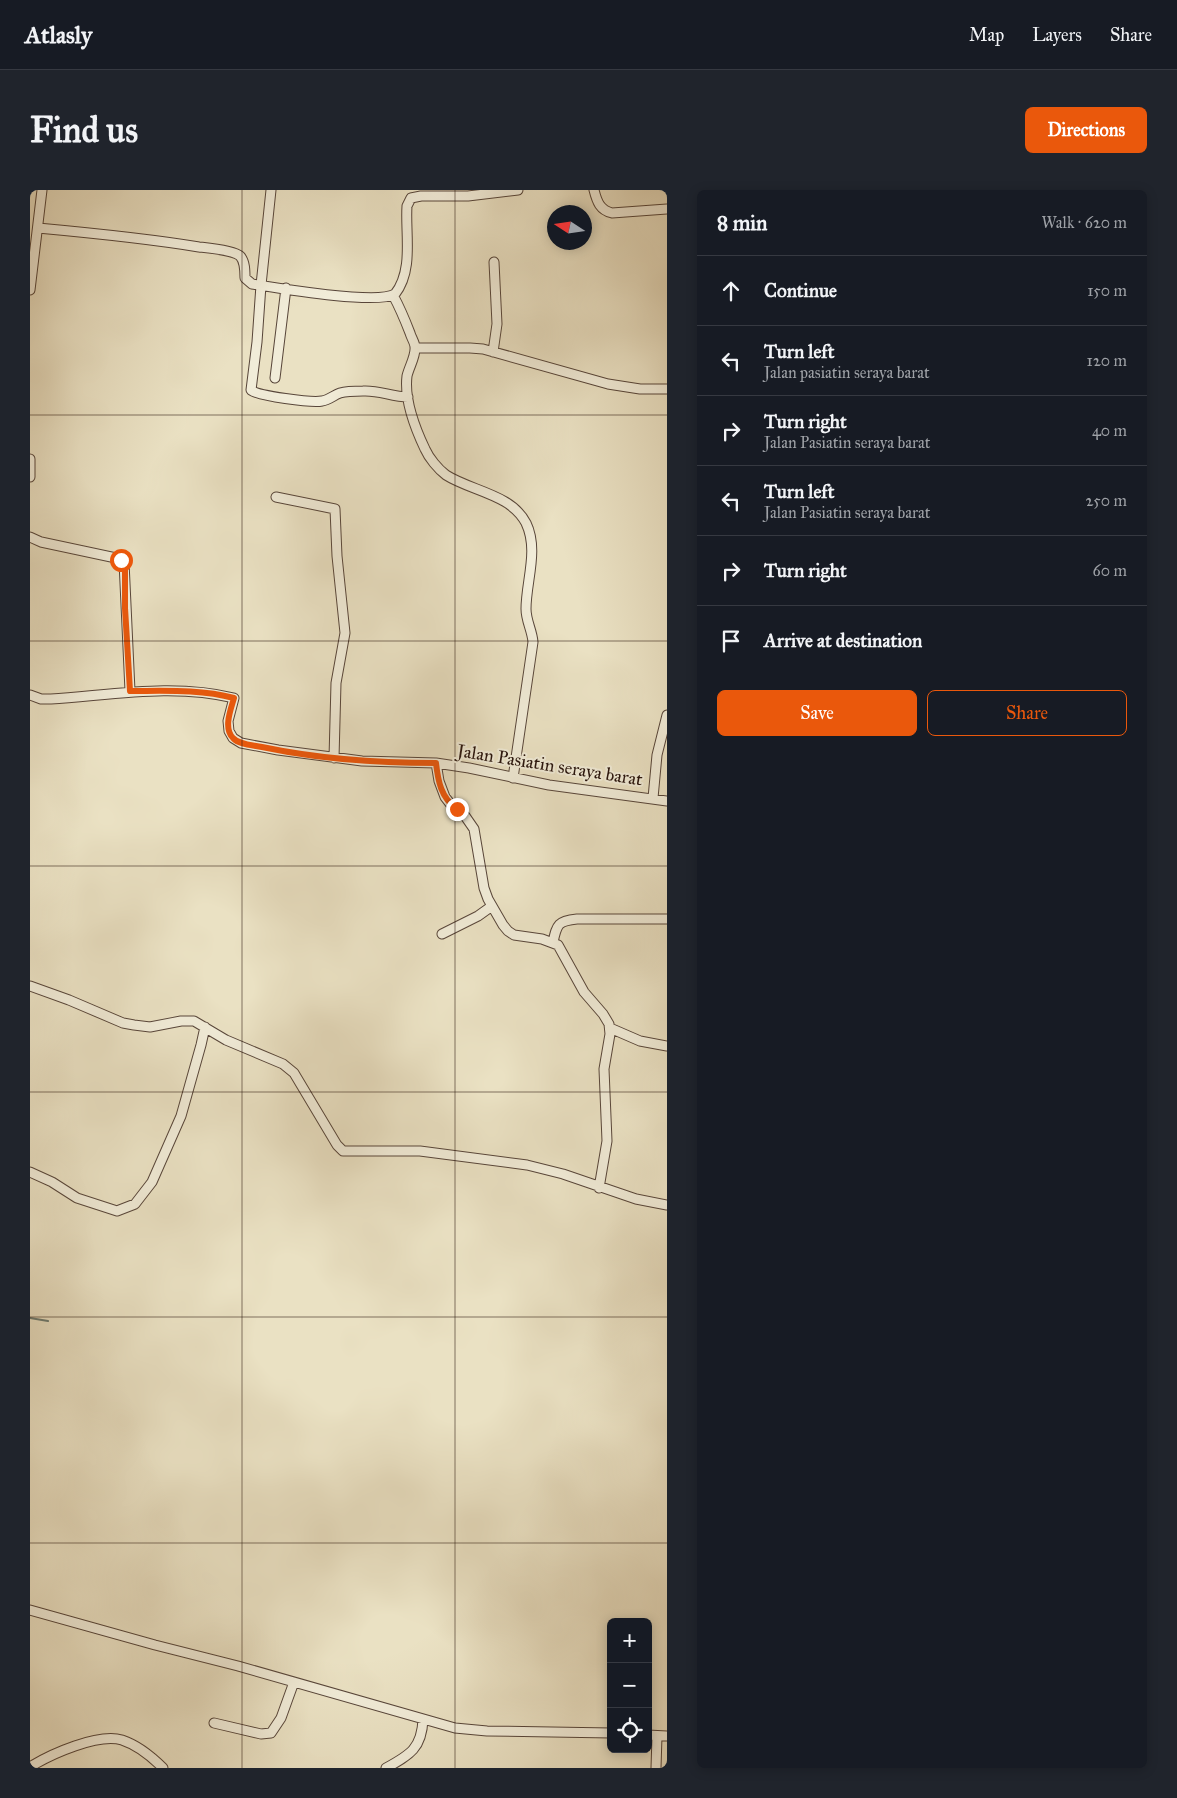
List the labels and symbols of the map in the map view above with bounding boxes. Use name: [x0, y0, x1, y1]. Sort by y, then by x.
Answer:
north arrow: [547, 205, 592, 250]
route start: [110, 549, 133, 572]
street label: Jalan Pasiatin seraya barat: [454, 739, 645, 792]
route end: [446, 798, 469, 821]

